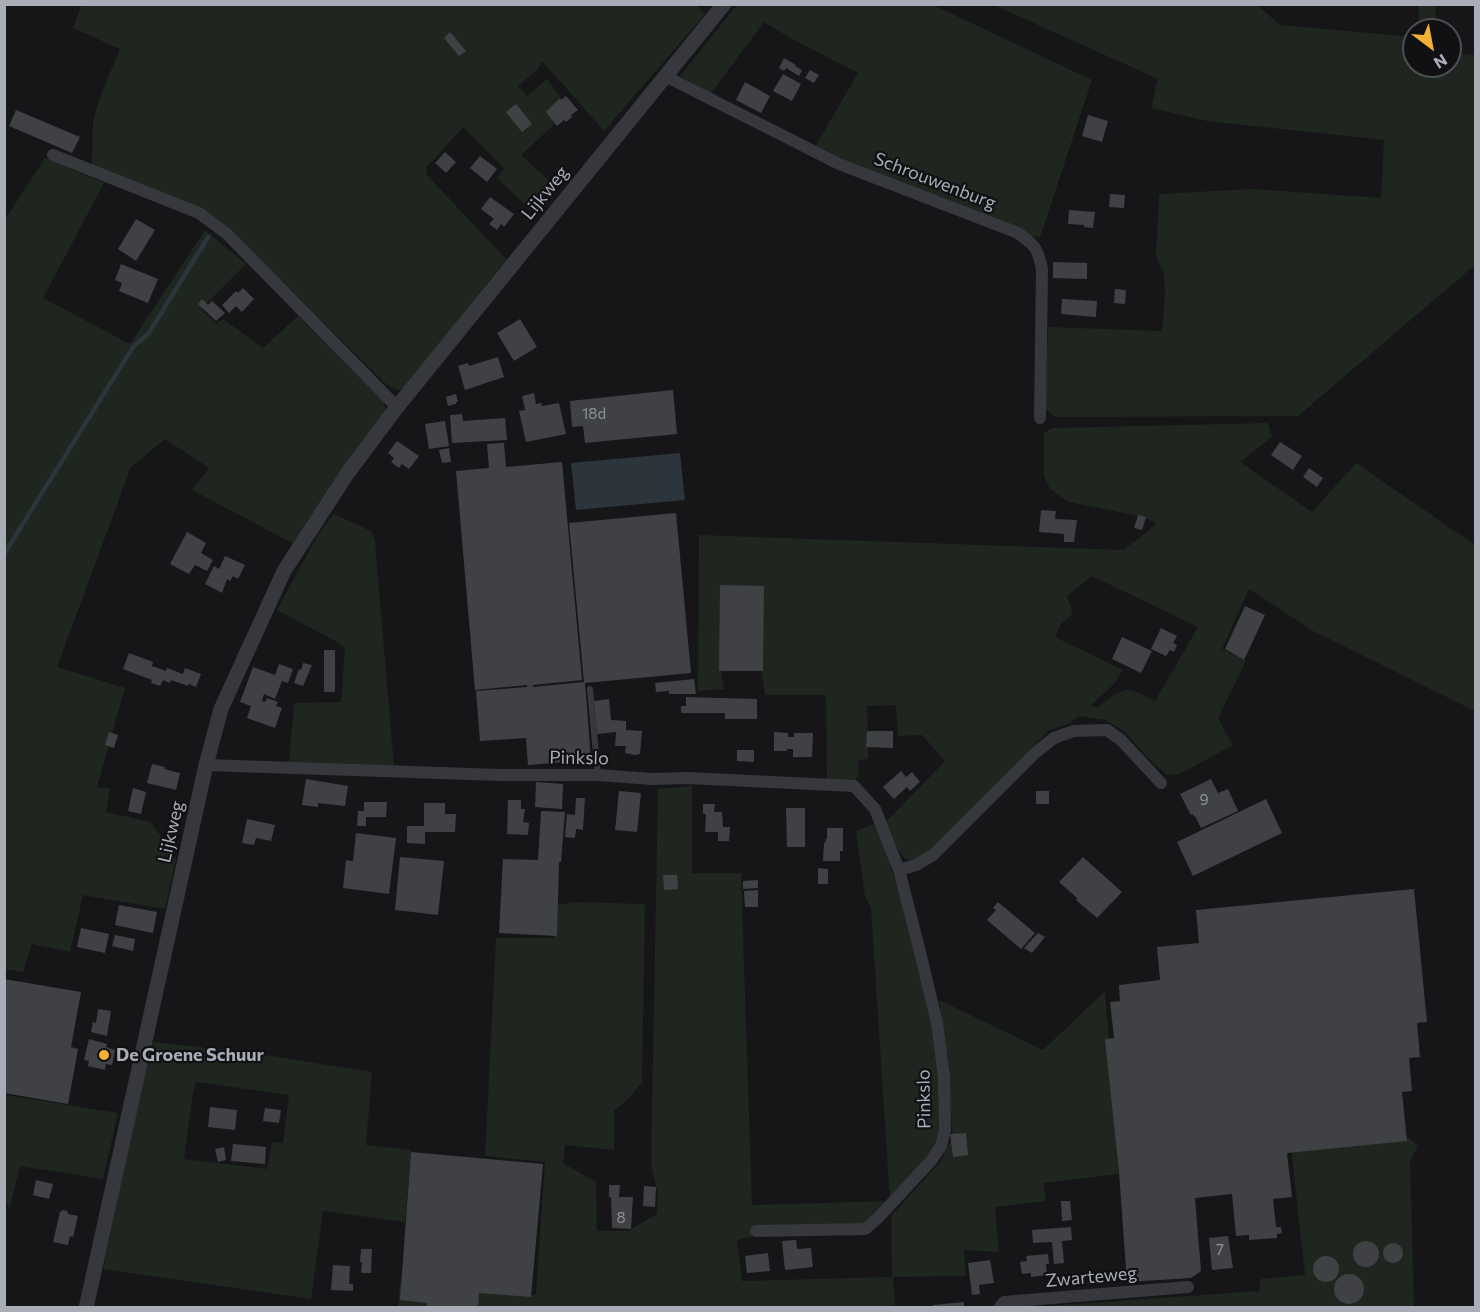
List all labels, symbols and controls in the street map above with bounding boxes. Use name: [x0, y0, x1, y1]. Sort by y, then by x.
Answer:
north arrow: [1402, 18, 1462, 78]
text: N: [1431, 51, 1451, 73]
street label: Schrouwenburg: [871, 148, 999, 214]
street label: Lijkweg: [517, 162, 573, 224]
house number: 18d: [582, 405, 606, 423]
street label: Pinkslo: [549, 747, 609, 769]
house number: 9: [1199, 791, 1209, 809]
street label: Lijkweg: [153, 799, 189, 865]
place label: De Groene Schuur: [116, 1044, 264, 1066]
marker: De Groene Schuur: [97, 1048, 111, 1062]
street label: Pinkslo: [913, 1069, 935, 1129]
house number: 8: [616, 1209, 626, 1227]
house number: 7: [1216, 1241, 1224, 1259]
street label: Zwarteweg: [1044, 1262, 1138, 1292]

